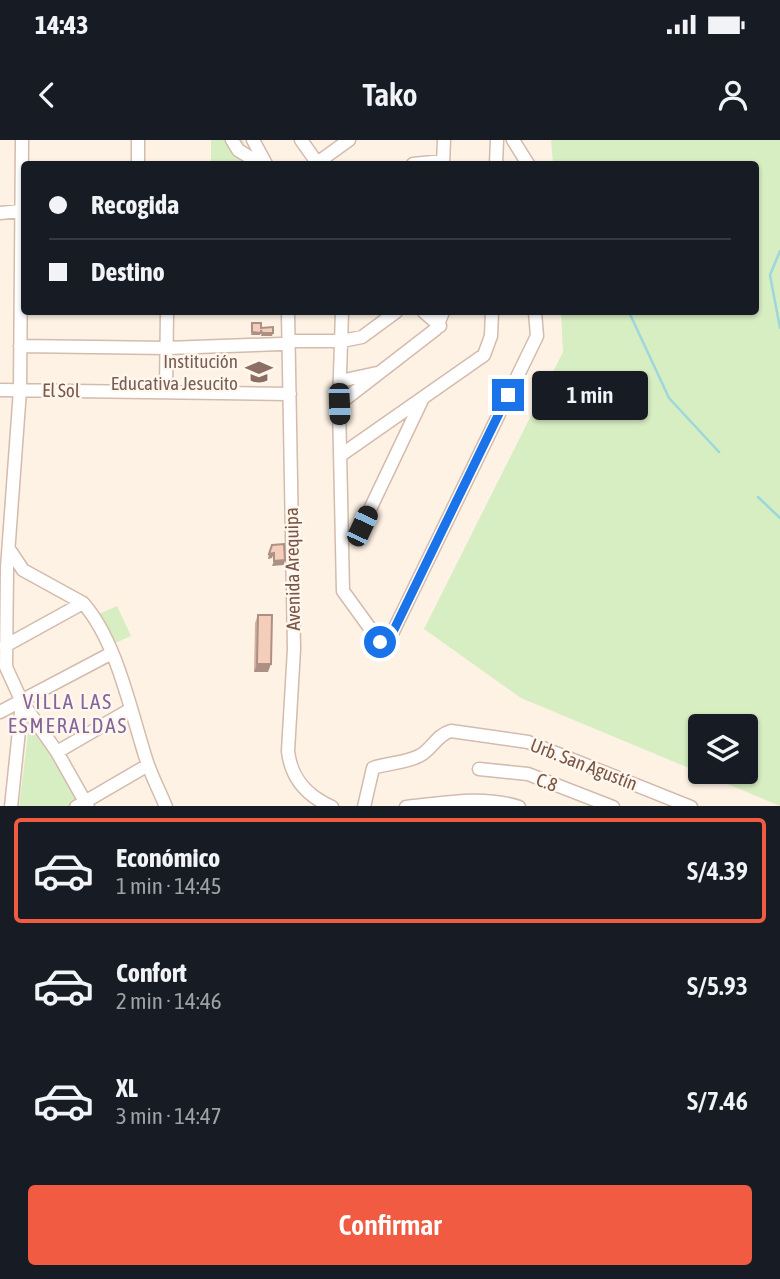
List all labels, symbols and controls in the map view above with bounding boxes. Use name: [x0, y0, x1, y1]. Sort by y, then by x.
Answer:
text: 14:43: [35, 10, 89, 40]
icon: back: [28, 76, 66, 114]
text: Tako: [362, 76, 418, 113]
icon: person: [714, 76, 752, 114]
text: Recogida: [91, 190, 179, 220]
text: Destino: [91, 257, 165, 287]
place label: Institución Educativa Jesucito: [111, 350, 238, 394]
school or university icon: Institución Educativa Jesucito: [244, 357, 274, 387]
callout: 1 min: [532, 370, 648, 420]
street label: El Sol: [42, 379, 80, 401]
route end: [492, 379, 524, 411]
text: 1 min: [567, 382, 613, 408]
car: [328, 383, 351, 425]
car: [344, 503, 381, 549]
street label: Avenida Arequipa: [280, 507, 304, 631]
route start: [364, 626, 396, 658]
district label: VILLA LAS ESMERALDAS: [8, 689, 128, 737]
map controls: [688, 714, 758, 784]
button: layers: [688, 714, 758, 784]
street label: Urb. San Agustín: [527, 734, 641, 794]
street label: C.8: [533, 768, 561, 796]
icon: car: [32, 839, 95, 902]
text: Económico: [116, 843, 220, 873]
text: S/4.39: [687, 856, 748, 886]
text: 1 min · 14:45: [116, 873, 222, 899]
icon: car: [32, 954, 95, 1017]
text: Confort: [116, 958, 187, 988]
text: S/5.93: [687, 971, 748, 1001]
text: 2 min · 14:46: [116, 988, 222, 1014]
icon: car: [32, 1069, 95, 1132]
text: XL: [116, 1073, 138, 1103]
text: S/7.46: [687, 1086, 748, 1116]
text: 3 min · 14:47: [116, 1103, 222, 1129]
button: Confirmar: [28, 1185, 752, 1265]

